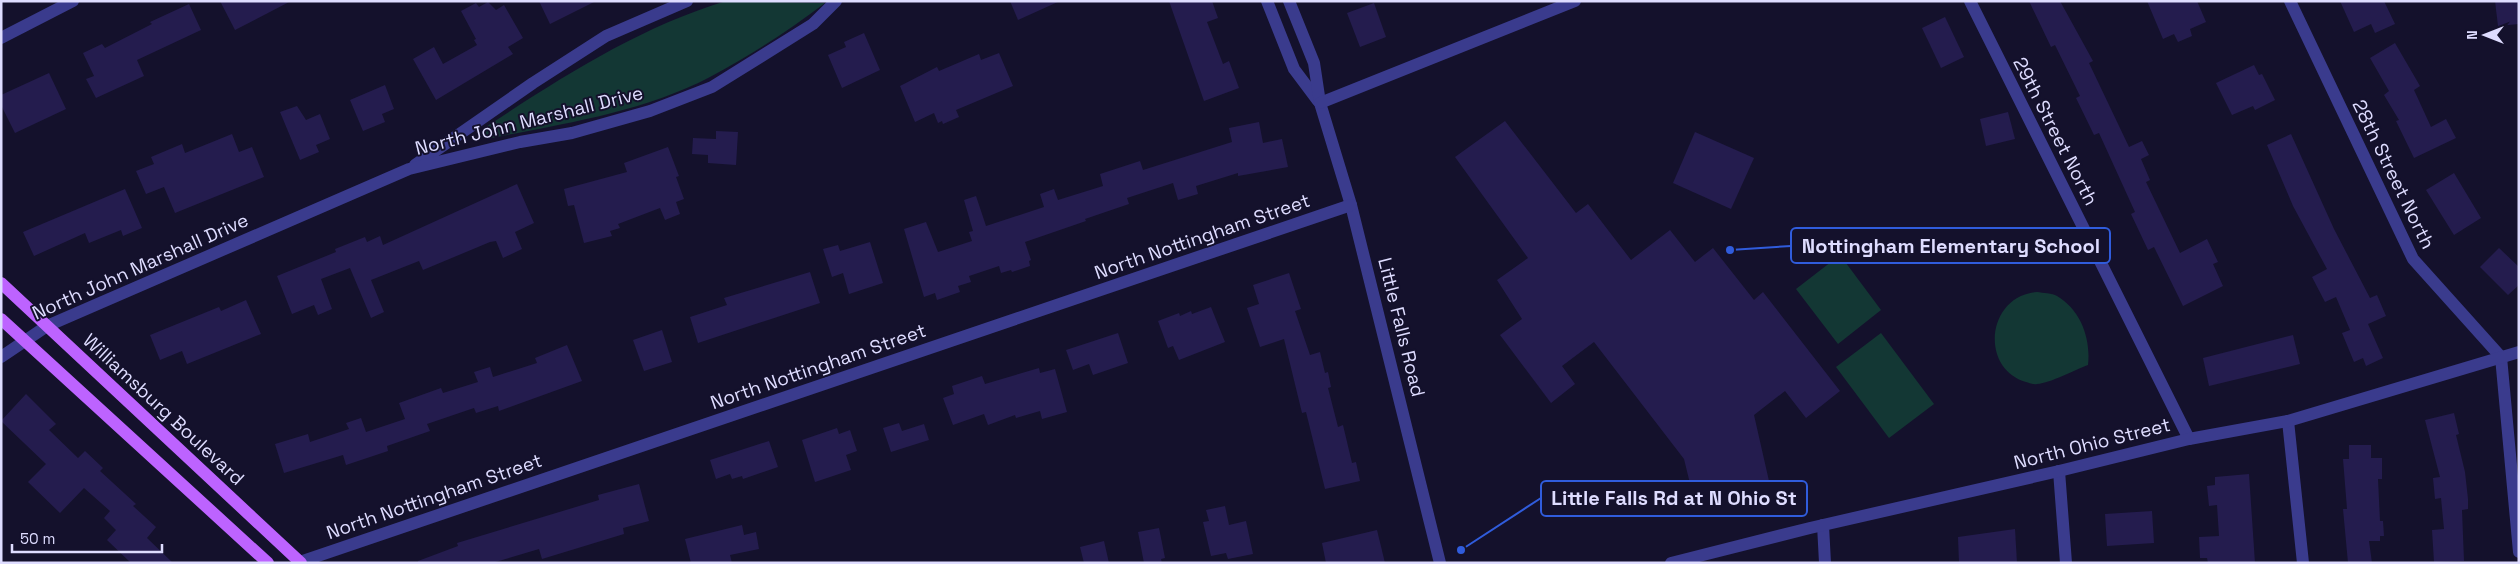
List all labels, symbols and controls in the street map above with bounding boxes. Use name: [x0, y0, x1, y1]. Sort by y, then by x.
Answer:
north arrow: [2460, 10, 2510, 60]
text: N: [2463, 30, 2481, 40]
street label: 29th Street North: [2007, 53, 2104, 210]
street label: North John Marshall Drive: [413, 80, 646, 161]
street label: 28th Street North: [2346, 95, 2441, 253]
street label: North Nottingham Street: [1091, 188, 1313, 285]
street label: North John Marshall Drive: [28, 207, 252, 325]
callout: Nottingham Elementary School: [1791, 228, 2110, 263]
text: Nottingham Elementary School: [1802, 233, 2100, 259]
street label: Little Falls Road: [1372, 255, 1431, 399]
street label: North Nottingham Street: [707, 318, 929, 415]
street label: Williamsburg Boulevard: [78, 328, 250, 491]
street label: North Ohio Street: [2011, 412, 2173, 475]
street label: North Nottingham Street: [323, 448, 545, 545]
callout: Little Falls Rd at N Ohio St: [1541, 481, 1807, 516]
text: Little Falls Rd at N Ohio St: [1551, 485, 1797, 511]
scale bar: [12, 522, 162, 554]
text: 50 m: [20, 529, 55, 548]

